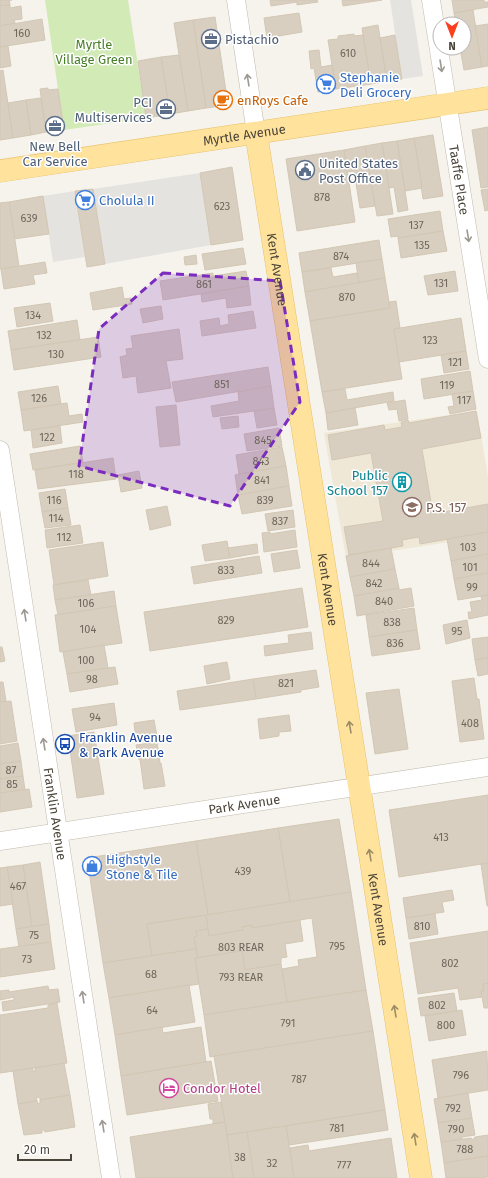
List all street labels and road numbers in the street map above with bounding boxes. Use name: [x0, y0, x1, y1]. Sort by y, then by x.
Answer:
street label: Myrtle Avenue: [202, 121, 287, 149]
street label: Taaffe Place: [446, 144, 472, 216]
street label: Kent Avenue: [264, 232, 290, 307]
street label: Kent Avenue: [314, 552, 341, 627]
street label: Franklin Avenue: [41, 766, 69, 861]
street label: Park Avenue: [207, 792, 281, 817]
street label: Kent Avenue: [365, 872, 391, 947]

